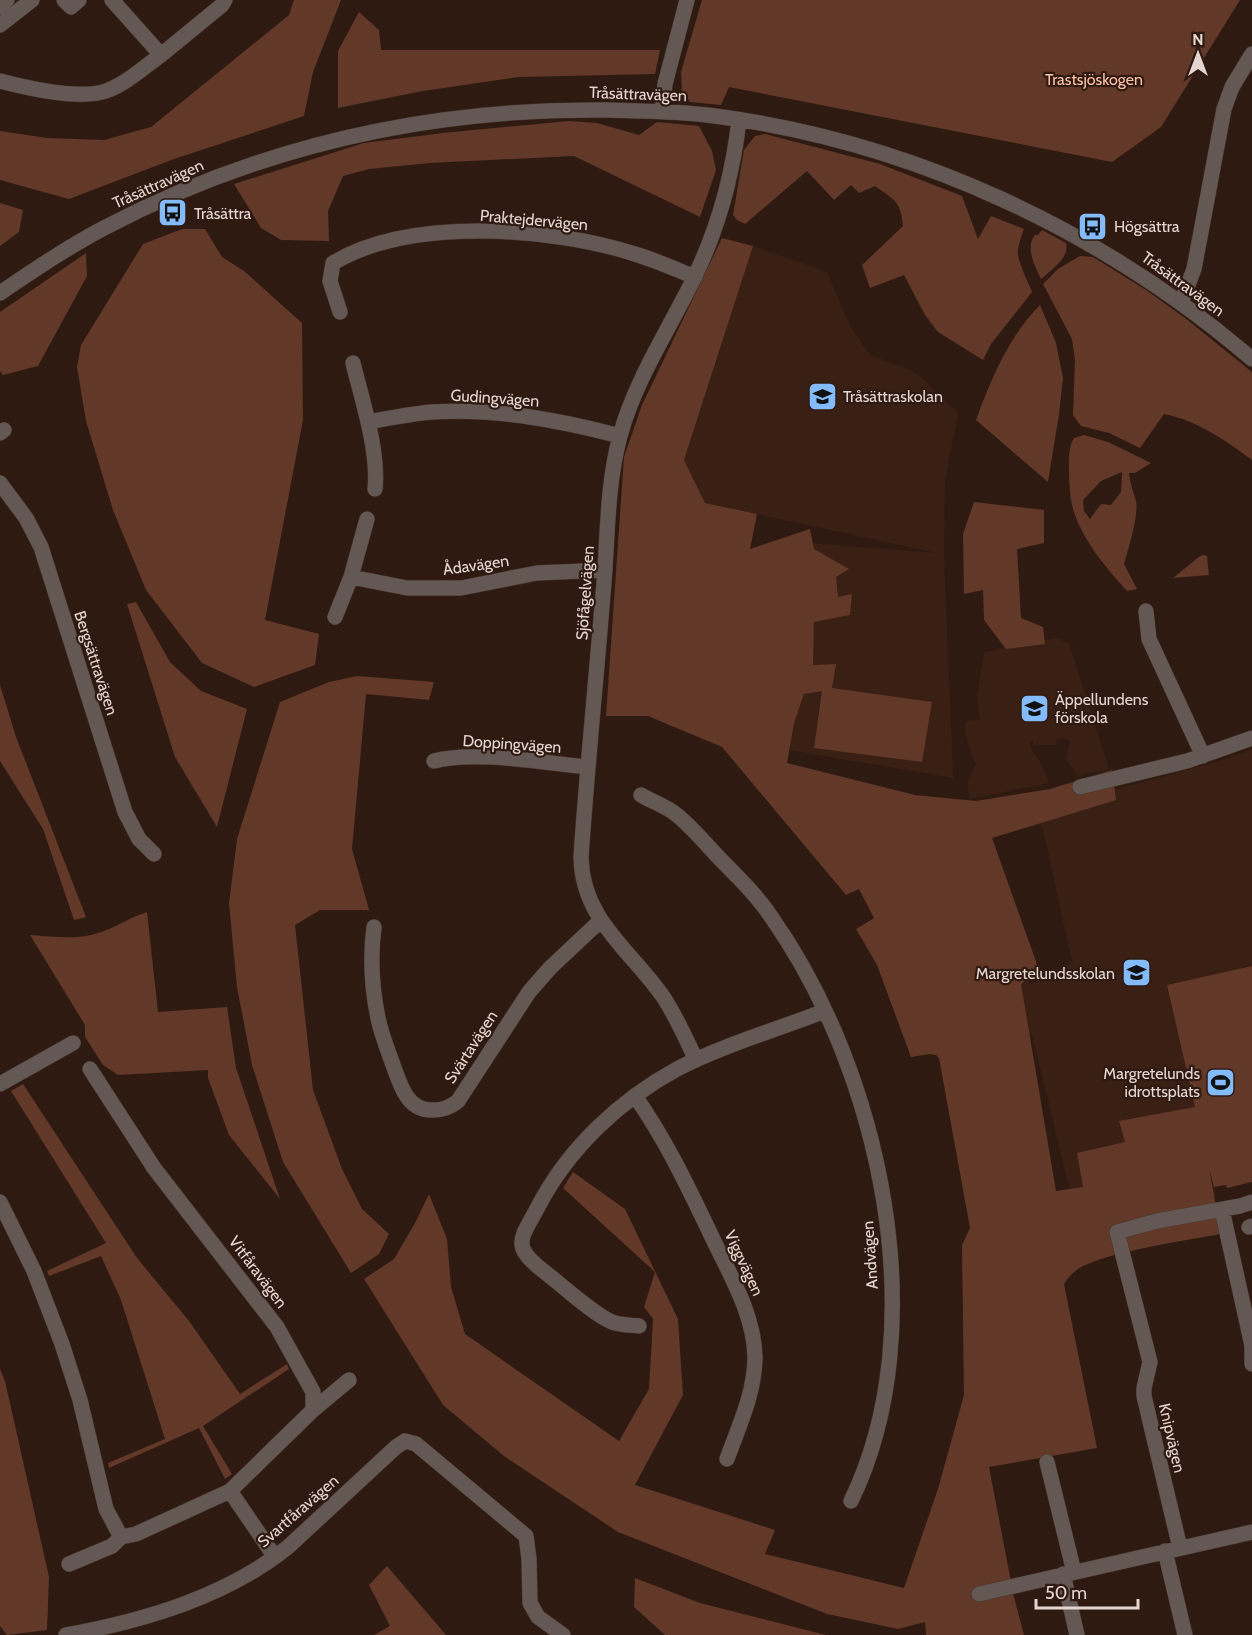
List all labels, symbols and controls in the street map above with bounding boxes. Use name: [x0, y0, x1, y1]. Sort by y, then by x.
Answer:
north arrow: [1168, 24, 1228, 84]
text: N: [1192, 30, 1204, 49]
park label: Trastsjöskogen: [1045, 70, 1143, 89]
street label: Tråsättravägen: [589, 83, 687, 105]
street label: Tråsättravägen: [110, 155, 206, 213]
bus stop icon: Tråsättra: [157, 197, 189, 229]
place label: Tråsättra: [194, 204, 252, 223]
street label: Praktejdervägen: [479, 206, 589, 234]
bus stop icon: Högsättra: [1077, 210, 1109, 242]
place label: Högsättra: [1114, 217, 1180, 236]
street label: Tråsättravägen: [1138, 248, 1228, 320]
school or university icon: Tråsättraskolan: [806, 380, 838, 412]
street label: Gudingvägen: [450, 385, 540, 411]
place label: Tråsättraskolan: [843, 387, 943, 406]
street label: Sjöfågelvägen: [572, 545, 598, 641]
street label: Ådavägen: [442, 551, 510, 579]
street label: Bergsättravägen: [70, 608, 122, 718]
place label: Äppellundens förskola: [1055, 690, 1149, 727]
school or university icon: Äppellundens förskola: [1018, 692, 1050, 724]
street label: Doppingvägen: [462, 731, 562, 757]
school or university icon: Margretelundsskolan: [1120, 957, 1152, 989]
place label: Margretelundsskolan: [976, 964, 1115, 983]
street label: Svärtavägen: [440, 1007, 502, 1087]
place label: Margretelunds idrottsplats: [1103, 1064, 1200, 1101]
sports icon: Margretelunds idrottsplats: [1205, 1066, 1237, 1098]
street label: Andvägen: [858, 1220, 882, 1290]
street label: Viggvägen: [721, 1227, 767, 1299]
street label: Vitfåravägen: [225, 1232, 291, 1312]
street label: Knipvägen: [1155, 1401, 1189, 1475]
street label: Svartfåravägen: [254, 1471, 342, 1551]
scale bar: [1036, 1572, 1138, 1610]
text: 50 m: [1045, 1582, 1087, 1604]

